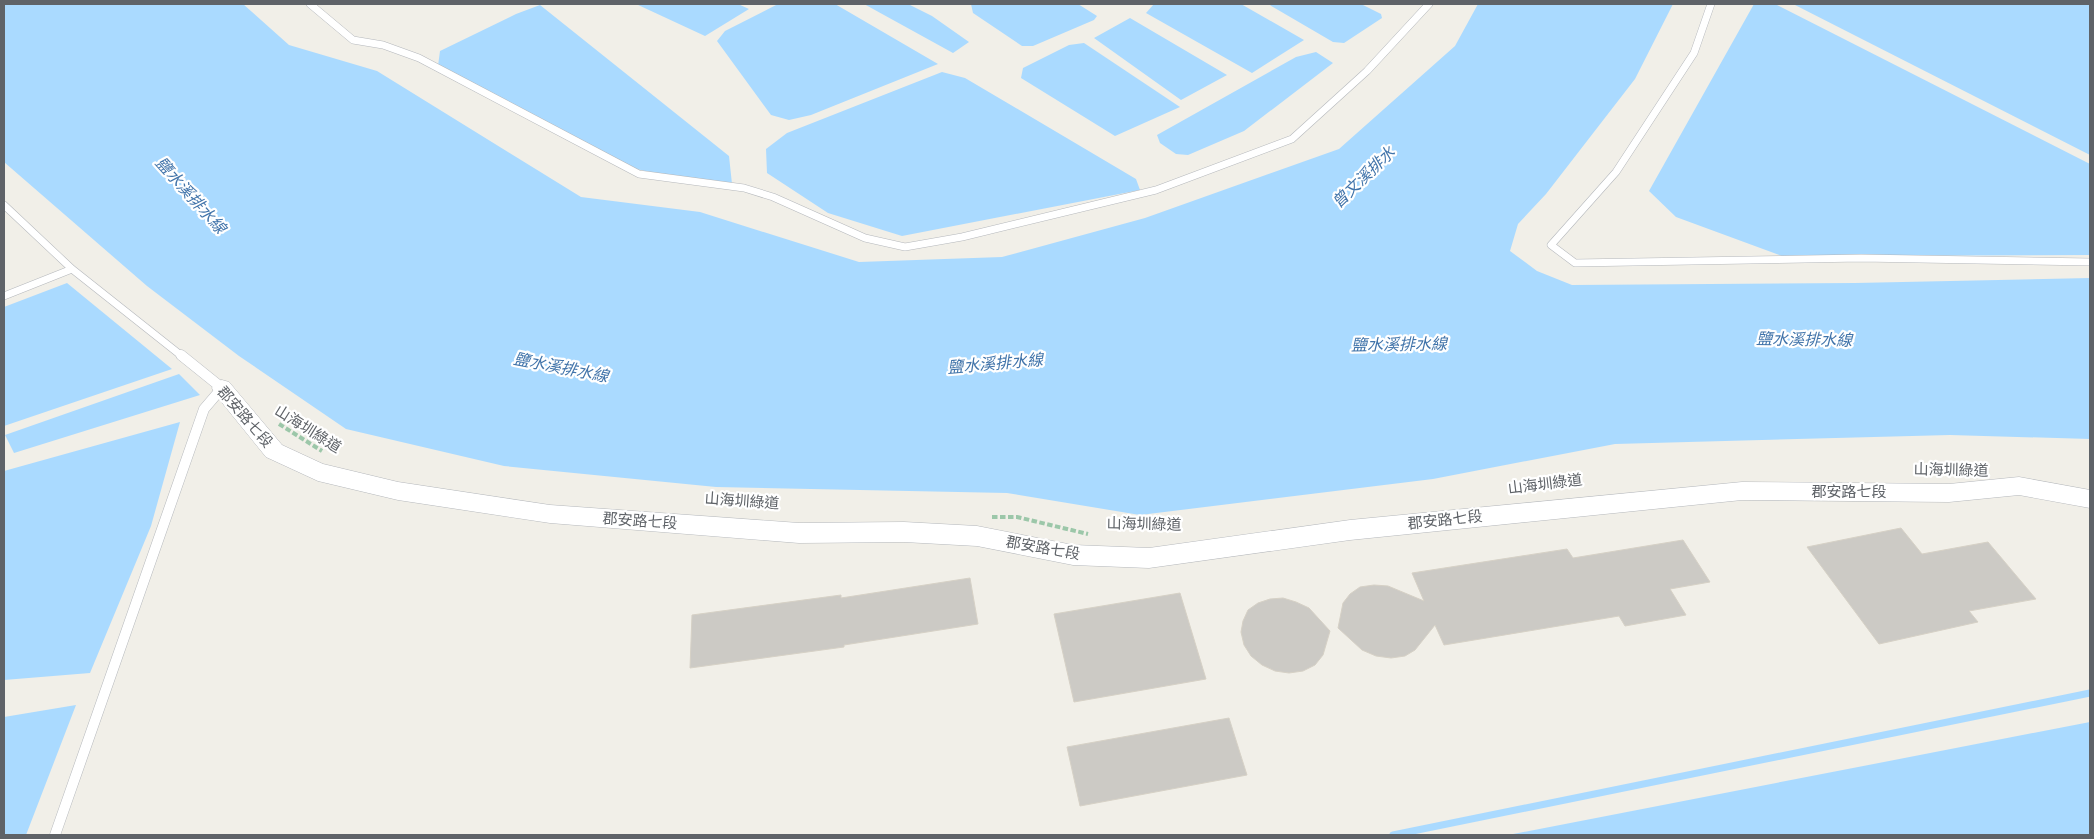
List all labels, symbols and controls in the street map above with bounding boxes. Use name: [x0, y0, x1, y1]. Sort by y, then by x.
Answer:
water label: 曾文溪排水: [1327, 141, 1399, 212]
water label: 鹽水溪排水線: [151, 153, 232, 239]
water label: 鹽水溪排水線: [1756, 328, 1854, 350]
water label: 鹽水溪排水線: [1351, 333, 1449, 355]
water label: 鹽水溪排水線: [512, 348, 612, 386]
water label: 鹽水溪排水線: [946, 349, 1046, 377]
street label: 郡安路七段: [214, 382, 277, 451]
street label: 山海圳綠道: [271, 401, 345, 457]
street label: 山海圳綠道: [1913, 459, 1989, 480]
street label: 山海圳綠道: [1507, 470, 1583, 498]
street label: 郡安路七段: [1811, 482, 1887, 501]
street label: 山海圳綠道: [704, 488, 780, 513]
street label: 郡安路七段: [1407, 506, 1483, 533]
street label: 郡安路七段: [602, 508, 678, 533]
street label: 山海圳綠道: [1106, 513, 1182, 534]
street label: 郡安路七段: [1004, 532, 1082, 563]

